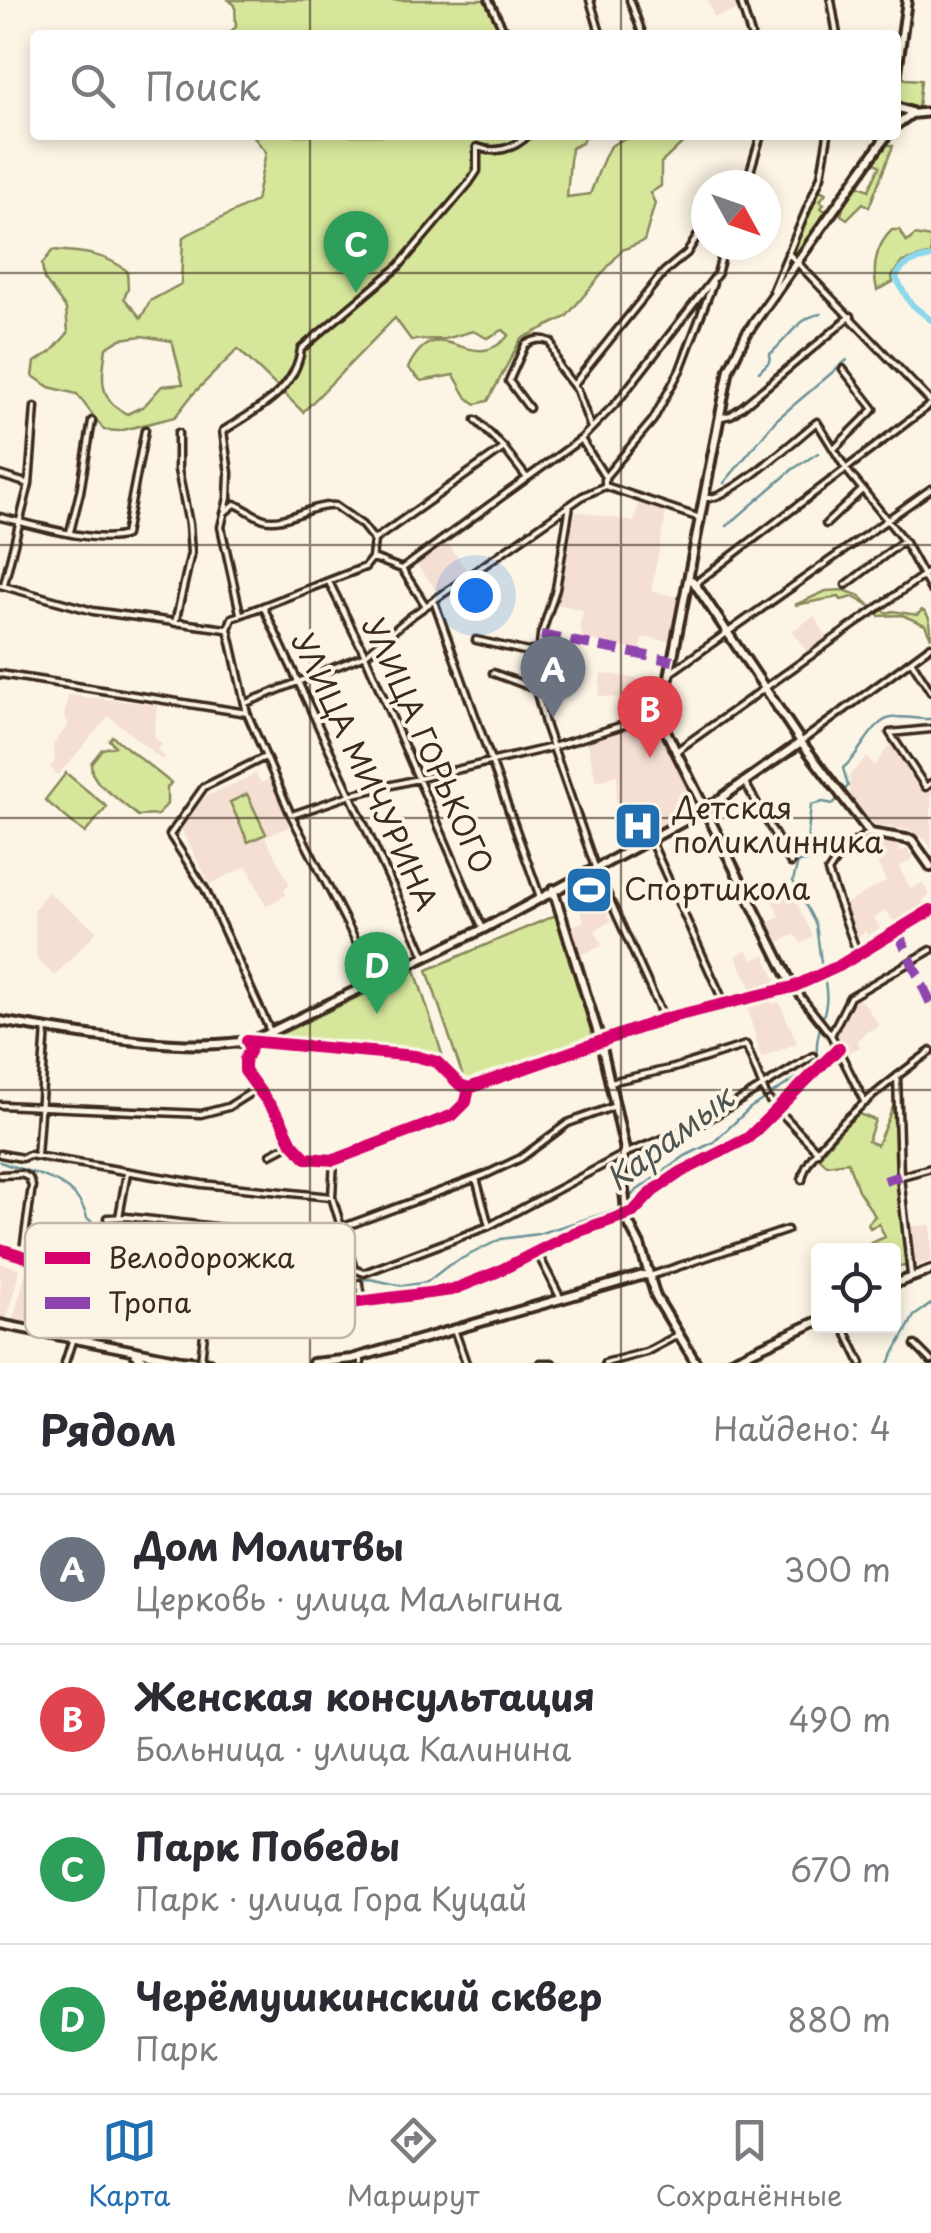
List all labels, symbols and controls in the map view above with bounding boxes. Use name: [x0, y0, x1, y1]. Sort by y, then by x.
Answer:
search box: [30, 30, 901, 140]
text: Поиск: [145, 57, 260, 114]
icon: search: [65, 58, 120, 113]
north arrow: [691, 170, 781, 260]
pin: C: [324, 210, 388, 293]
your location: [450, 570, 501, 621]
street label: УЛИЦА ГОРЬКОГО: [352, 609, 506, 880]
street label: УЛИЦА МИЧУРИНА: [282, 624, 451, 917]
pin: A: [520, 636, 586, 718]
pin: B: [618, 676, 682, 758]
place label: Детская поликлинника: [672, 784, 883, 863]
hospital icon: Детская поликлинника: [612, 800, 664, 852]
sports icon: Спортшкола: [563, 864, 615, 916]
place label: Спортшкола: [624, 865, 810, 910]
pin: D: [344, 932, 410, 1014]
water label: Карамык: [595, 1072, 745, 1201]
legend: [25, 1223, 355, 1338]
text: Велодорожка: [108, 1235, 295, 1278]
map controls: [811, 1243, 901, 1333]
button: locate: [811, 1243, 901, 1333]
text: Тропа: [108, 1280, 192, 1323]
text: Рядом: [40, 1397, 177, 1460]
text: Найдено: 4: [713, 1404, 891, 1452]
text: Дом Молитвы: [135, 1517, 404, 1574]
text: A: [60, 1545, 85, 1593]
text: 300 m: [783, 1545, 891, 1593]
text: Церковь · улица Малыгина: [135, 1574, 562, 1622]
text: Женская консультация: [135, 1667, 595, 1724]
text: B: [62, 1695, 83, 1743]
text: 490 m: [788, 1695, 891, 1743]
text: Больница · улица Калинина: [135, 1724, 571, 1772]
text: Парк Победы: [135, 1817, 400, 1874]
text: C: [60, 1845, 85, 1893]
text: 670 m: [790, 1845, 891, 1893]
text: Парк · улица Гора Куцай: [135, 1874, 527, 1922]
text: Черёмушкинский сквер: [135, 1967, 602, 2024]
text: D: [60, 1995, 85, 2043]
text: 880 m: [787, 1995, 891, 2043]
text: Парк: [135, 2024, 218, 2072]
tab: Карта: [88, 2113, 170, 2216]
tab: Маршрут: [347, 2113, 479, 2216]
tab: Сохранённые: [656, 2113, 843, 2216]

